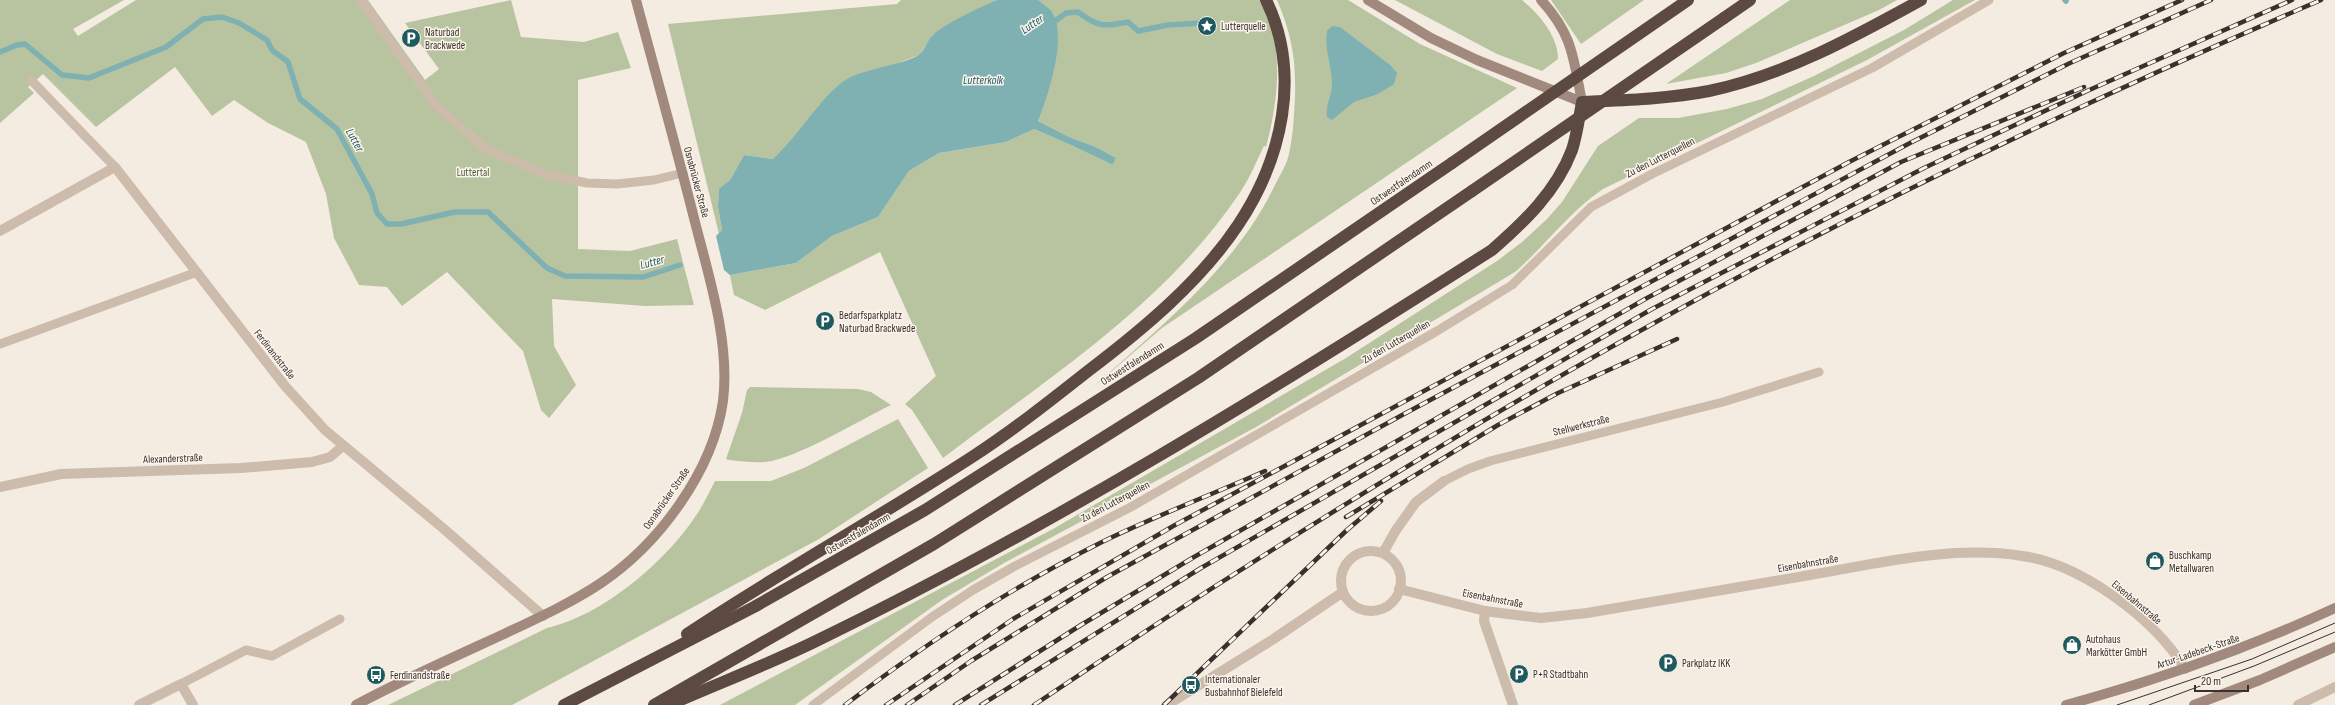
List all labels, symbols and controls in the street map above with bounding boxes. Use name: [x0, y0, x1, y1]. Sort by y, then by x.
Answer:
water label: Lutter: [1018, 11, 1047, 37]
place icon: Lutterquelle: [1196, 15, 1218, 37]
place label: Lutterquelle: [1221, 20, 1266, 33]
place label: Naturbad Brackwede: [425, 26, 465, 52]
parking icon: Naturbad Brackwede: [400, 27, 422, 49]
water label: Lutterkolk: [963, 73, 1004, 88]
water label: Lutter: [342, 126, 367, 155]
street label: Zu den Lutterquellen: [1624, 134, 1697, 180]
street label: Osnabrücker Straße: [681, 145, 712, 219]
street label: Ostwestfalendamm: [1368, 157, 1435, 208]
park label: Luttertal: [457, 166, 489, 179]
water label: Lutter: [638, 252, 666, 273]
place label: Bedarfsparkplatz Naturbad Brackwede: [839, 309, 915, 335]
parking icon: Bedarfsparkplatz Naturbad Brackwede: [814, 310, 836, 332]
street label: Zu den Lutterquellen: [1360, 317, 1433, 366]
street label: Ferdinandstraße: [251, 327, 298, 382]
street label: Ostwestfalendamm: [1098, 339, 1166, 388]
street label: Stellwerkstraße: [1552, 412, 1611, 439]
street label: Alexanderstraße: [142, 451, 203, 466]
street label: Osnabrücker Straße: [640, 465, 693, 532]
street label: Zu den Lutterquellen: [1079, 478, 1152, 525]
street label: Ostwestfalendamm: [824, 510, 893, 557]
place label: Buschkamp Metallwaren: [2169, 549, 2214, 575]
shop icon: Buschkamp Metallwaren: [2144, 550, 2166, 572]
street label: Eisenbahnstraße: [1777, 552, 1839, 575]
street label: Eisenbahnstraße: [2109, 578, 2164, 627]
street label: Eisenbahnstraße: [1462, 586, 1524, 611]
street label: Artur-Ladebeck-Straße: [2154, 631, 2241, 672]
place label: Autohaus Markötter GmbH: [2085, 633, 2147, 659]
shop icon: Autohaus Markötter GmbH: [2061, 634, 2083, 656]
parking icon: Parkplatz IKK: [1657, 652, 1679, 674]
place label: Parkplatz IKK: [1682, 657, 1730, 670]
parking icon: P+R Stadtbahn: [1508, 663, 1530, 685]
bus stop icon: Ferdinandstraße: [365, 664, 387, 686]
scale bar: [2195, 667, 2248, 693]
place label: P+R Stadtbahn: [1533, 668, 1589, 681]
place label: Ferdinandstraße: [390, 669, 450, 682]
place label: Internationaler Busbahnhof Bielefeld: [1205, 673, 1283, 699]
bus stop icon: Internationaler Busbahnhof Bielefeld: [1180, 674, 1202, 696]
text: 20 m: [2201, 674, 2221, 689]

